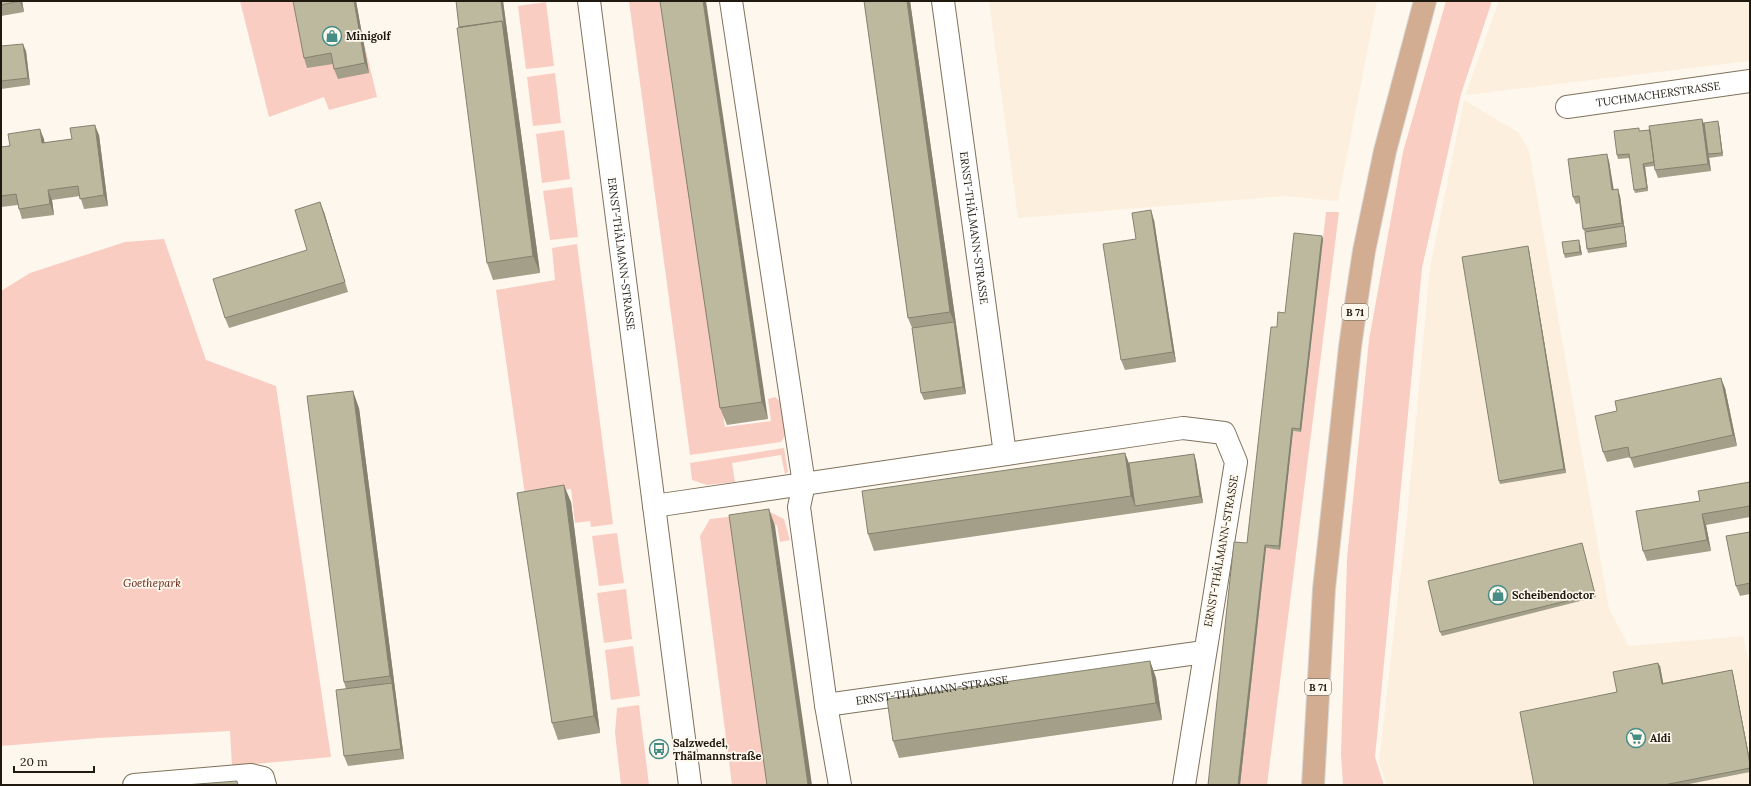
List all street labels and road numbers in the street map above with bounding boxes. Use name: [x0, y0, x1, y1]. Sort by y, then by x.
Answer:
street label: TUCHMACHERSTRASSE: [1595, 78, 1721, 110]
street label: ERNST-THÄLMANN-STRASSE: [957, 151, 991, 305]
street label: ERNST-THÄLMANN-STRASSE: [605, 177, 638, 331]
road number: B 71: [1342, 304, 1368, 320]
street label: ERNST-THÄLMANN-STRASSE: [1201, 474, 1241, 628]
street label: ERNST-THÄLMANN-STRASSE: [855, 672, 1009, 708]
road number: B 71: [1305, 679, 1331, 695]

